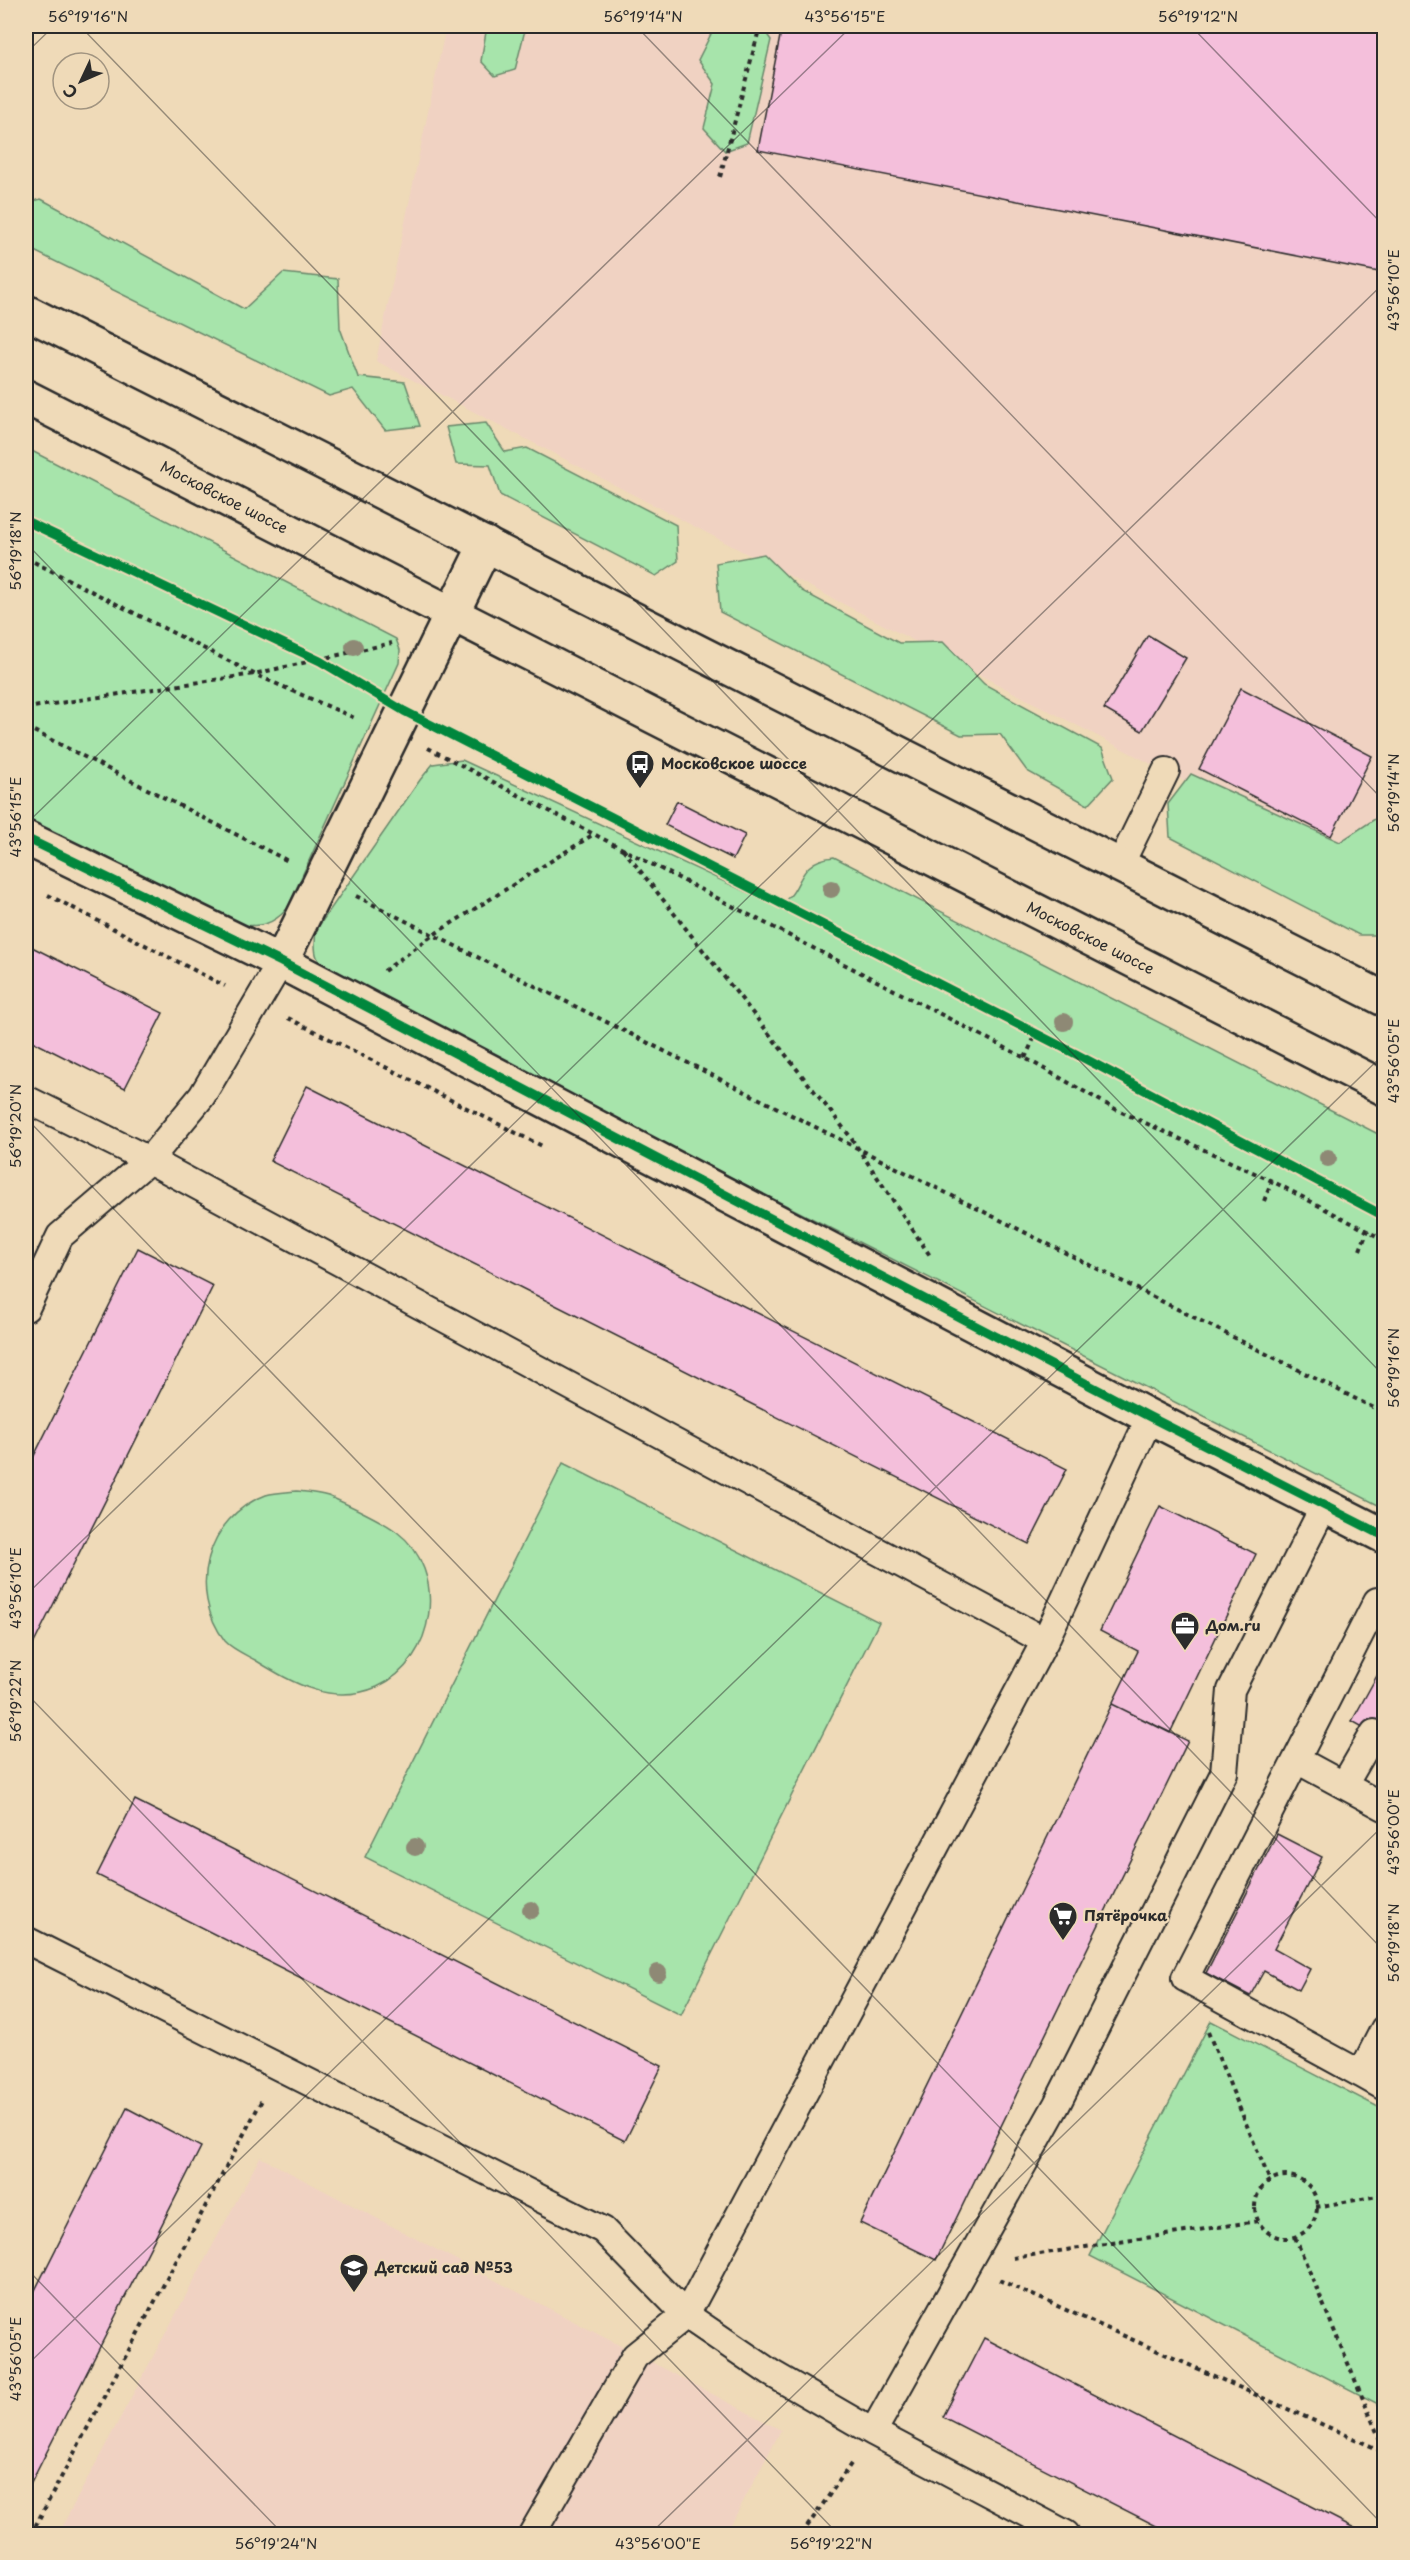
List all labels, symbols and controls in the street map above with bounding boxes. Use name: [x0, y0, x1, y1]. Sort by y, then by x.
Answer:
text: 56°19'16"N: [48, 4, 128, 27]
text: 56°19'14"N: [603, 4, 683, 27]
text: 43°56'15"E: [805, 4, 885, 27]
text: 56°19'12"N: [1158, 4, 1238, 27]
north arrow: [51, 51, 111, 111]
text: С: [57, 79, 82, 105]
text: 43°56'10"E: [1381, 249, 1404, 331]
street label: Московское шоссе: [157, 454, 292, 538]
text: 56°19'18"N: [3, 511, 26, 591]
bus stop icon: Московское шоссе: [624, 748, 656, 790]
place label: Московское шоссе: [661, 751, 807, 774]
text: 56°19'14"N: [1381, 753, 1404, 833]
text: 43°56'15"E: [3, 777, 26, 857]
street label: Московское шоссе: [1023, 895, 1159, 979]
text: 43°56'05"E: [1381, 1019, 1404, 1103]
text: 56°19'20"N: [3, 1084, 26, 1168]
text: 56°19'16"N: [1381, 1328, 1404, 1408]
text: 43°56'10"E: [3, 1547, 26, 1629]
office icon: Дом.ru: [1169, 1610, 1201, 1652]
place label: Дом.ru: [1205, 1613, 1261, 1636]
text: 56°19'22"N: [3, 1659, 26, 1743]
text: 43°56'00"E: [1381, 1789, 1404, 1875]
supermarket icon: Пятёрочка: [1047, 1900, 1079, 1942]
place label: Пятёрочка: [1084, 1903, 1168, 1926]
text: 56°19'18"N: [1381, 1903, 1404, 1983]
school or university icon: Детский сад №53: [338, 2252, 370, 2294]
place label: Детский сад №53: [374, 2255, 513, 2278]
text: 43°56'05"E: [3, 2317, 26, 2401]
text: 56°19'24"N: [234, 2531, 318, 2554]
text: 43°56'00"E: [615, 2531, 701, 2554]
text: 56°19'22"N: [789, 2531, 873, 2554]

